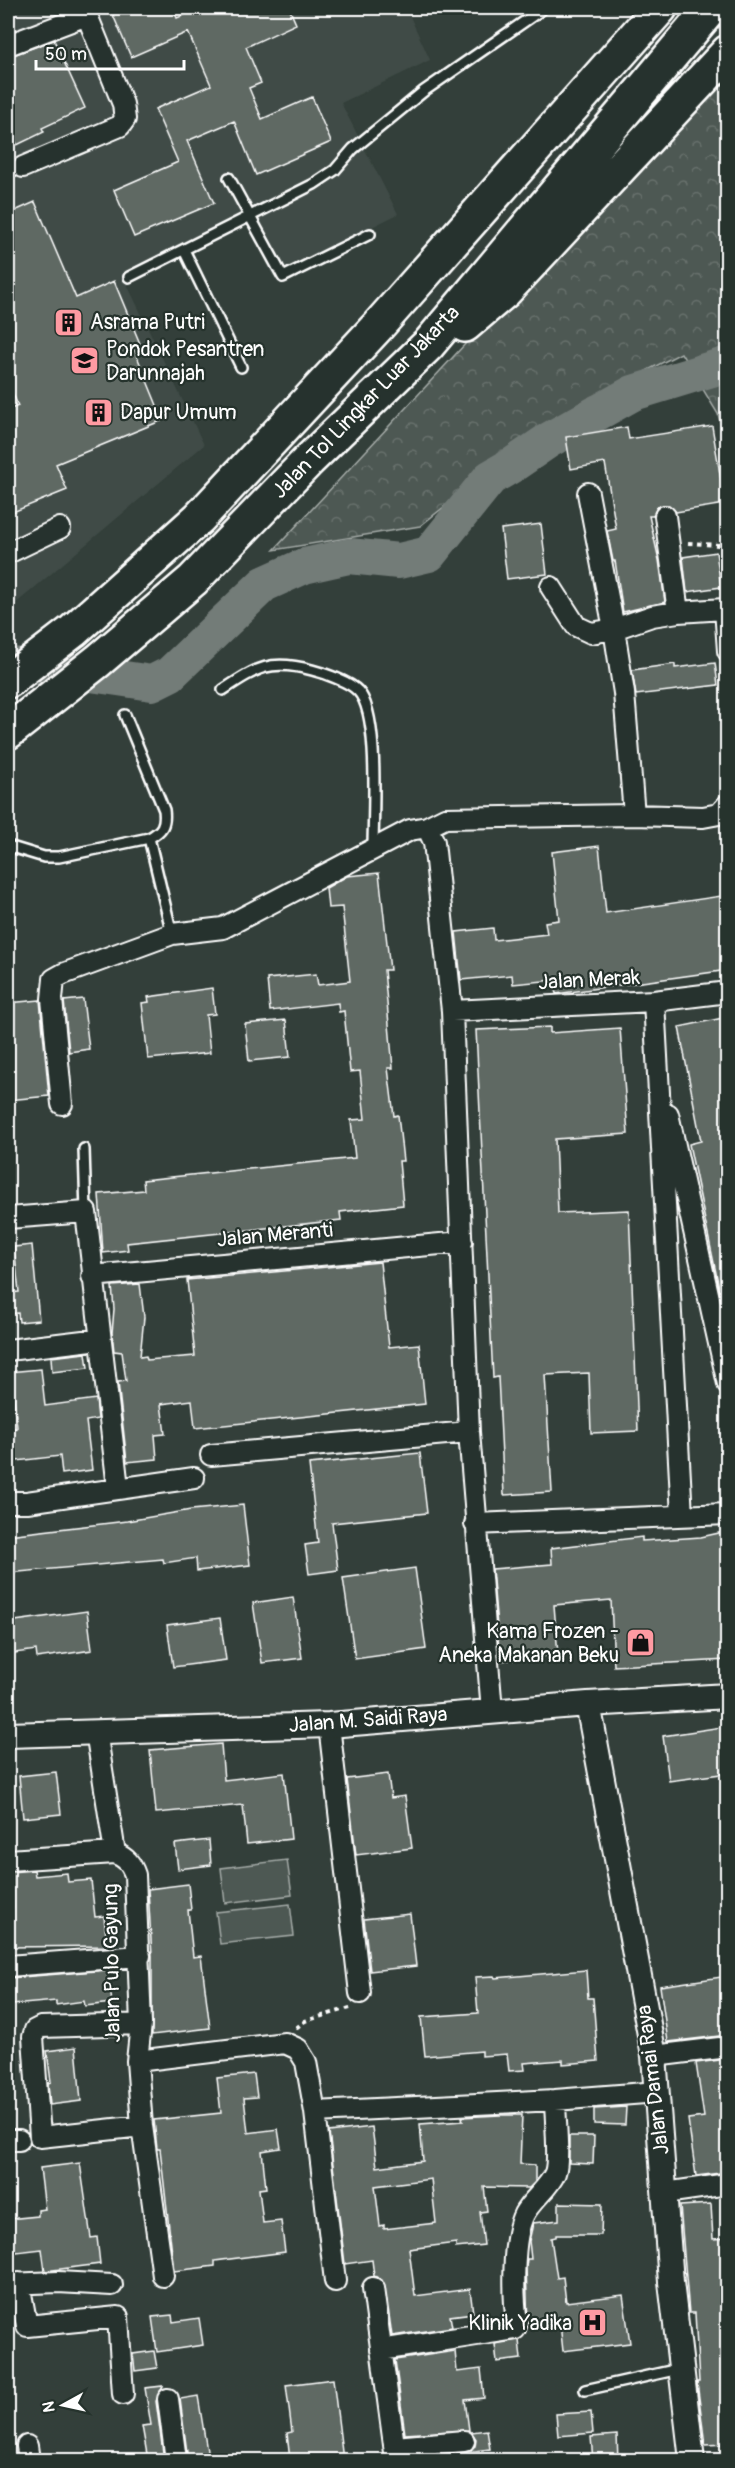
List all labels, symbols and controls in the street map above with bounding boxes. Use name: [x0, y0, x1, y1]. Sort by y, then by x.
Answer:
scale bar: [36, 33, 184, 71]
text: 50 m: [45, 43, 87, 66]
street label: Jalan Tol Lingkar Luar Jakarta: [266, 300, 466, 504]
building icon: Asrama Putri: [53, 306, 85, 338]
place label: Asrama Putri: [90, 309, 205, 336]
place label: Pondok Pesantren Darunnajah: [106, 336, 265, 387]
school or university icon: Pondok Pesantren Darunnajah: [69, 345, 101, 377]
building icon: Dapur Umum: [83, 396, 115, 428]
place label: Dapur Umum: [120, 399, 237, 426]
street label: Jalan Merak: [537, 964, 641, 996]
street label: Jalan Meranti: [216, 1216, 334, 1254]
place label: Kama Frozen - Aneka Makanan Beku: [438, 1618, 619, 1669]
shop icon: Kama Frozen - Aneka Makanan Beku: [624, 1627, 656, 1659]
street label: Jalan M. Saidi Raya: [288, 1701, 448, 1739]
street label: Jalan Pulo Gayung: [97, 1883, 127, 2043]
street label: Jalan Damai Raya: [630, 2004, 676, 2156]
hospital icon: Klinik Yadika: [577, 2307, 609, 2339]
place label: Klinik Yadika: [468, 2310, 572, 2337]
north arrow: [33, 2375, 93, 2435]
text: N: [38, 2400, 60, 2414]

